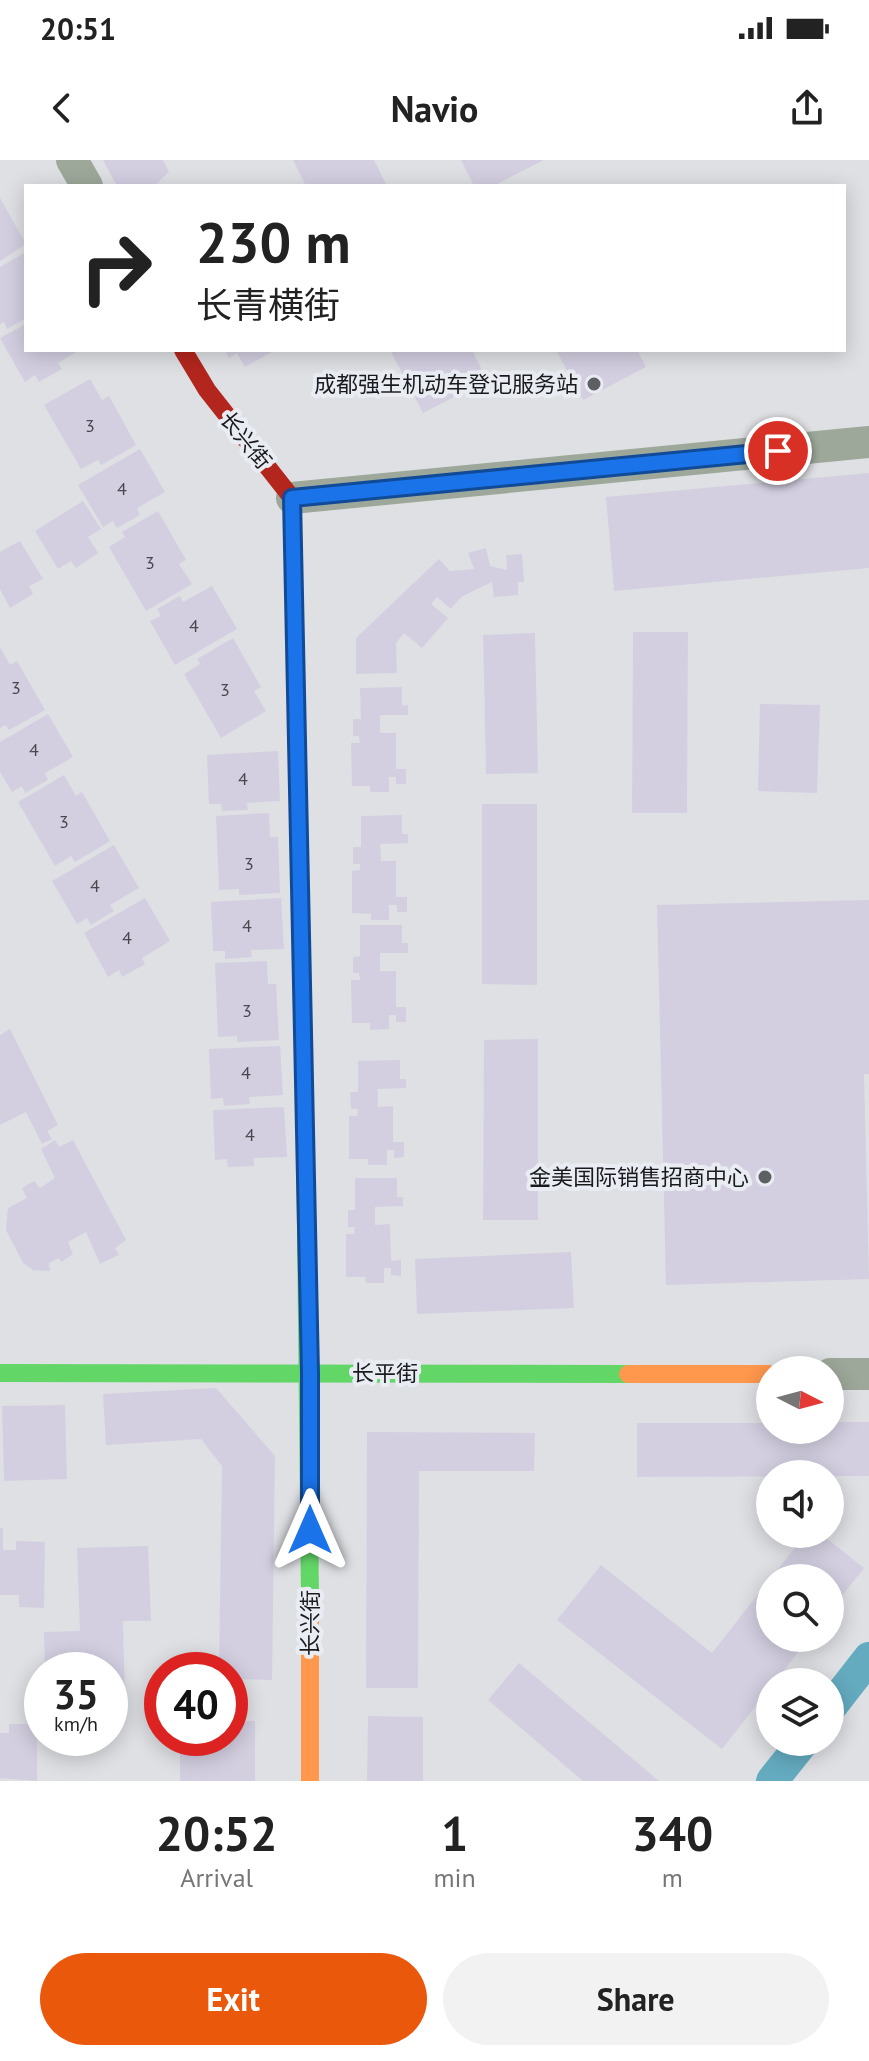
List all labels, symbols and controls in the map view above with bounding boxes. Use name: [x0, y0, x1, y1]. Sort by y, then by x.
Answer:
text: 20:51: [40, 9, 116, 48]
text: Navio: [391, 85, 478, 132]
icon: back: [40, 86, 84, 130]
icon: share: [785, 86, 829, 130]
text: 230 m: [196, 206, 351, 278]
icon: right: [64, 216, 168, 320]
text: 长青横街: [196, 281, 340, 328]
place label: 成都强生机动车登记服务站: [314, 370, 578, 398]
marker: 成都强生机动车登记服务站: [585, 375, 603, 393]
street label: 长兴街: [214, 406, 278, 474]
house number: 3: [85, 414, 95, 437]
pin: [744, 417, 812, 485]
icon: arrive: [756, 429, 800, 473]
house number: 4: [117, 477, 127, 500]
house number: 3: [145, 551, 155, 574]
house number: 4: [189, 614, 199, 637]
house number: 3: [11, 676, 21, 699]
house number: 3: [220, 678, 230, 701]
house number: 4: [29, 738, 39, 761]
house number: 4: [238, 767, 248, 790]
house number: 3: [59, 810, 69, 833]
house number: 3: [244, 852, 254, 875]
house number: 4: [90, 874, 100, 897]
house number: 4: [242, 914, 252, 937]
house number: 4: [122, 926, 132, 949]
house number: 3: [242, 999, 252, 1022]
house number: 4: [241, 1061, 251, 1084]
house number: 4: [245, 1123, 255, 1146]
place label: 金美国际销售招商中心: [529, 1163, 749, 1191]
marker: 金美国际销售招商中心: [756, 1168, 774, 1186]
north arrow: [756, 1356, 844, 1444]
map controls: [756, 1356, 844, 1756]
street label: 长平街: [352, 1359, 418, 1387]
button: sound: [756, 1460, 844, 1548]
position arrow: [268, 1488, 352, 1572]
button: search: [756, 1564, 844, 1652]
street label: 长兴街: [296, 1590, 324, 1656]
speed limit sign: 40: [144, 1652, 248, 1756]
text: 35: [53, 1668, 99, 1720]
button: layers: [756, 1668, 844, 1756]
text: km/h: [54, 1711, 98, 1737]
text: 20:52: [156, 1802, 278, 1864]
text: 1: [441, 1802, 468, 1864]
text: 340: [632, 1802, 713, 1864]
text: Arrival: [180, 1861, 253, 1894]
text: min: [433, 1861, 476, 1894]
text: m: [662, 1861, 683, 1894]
button: Exit: [40, 1953, 427, 2045]
button: Share: [443, 1953, 829, 2045]

